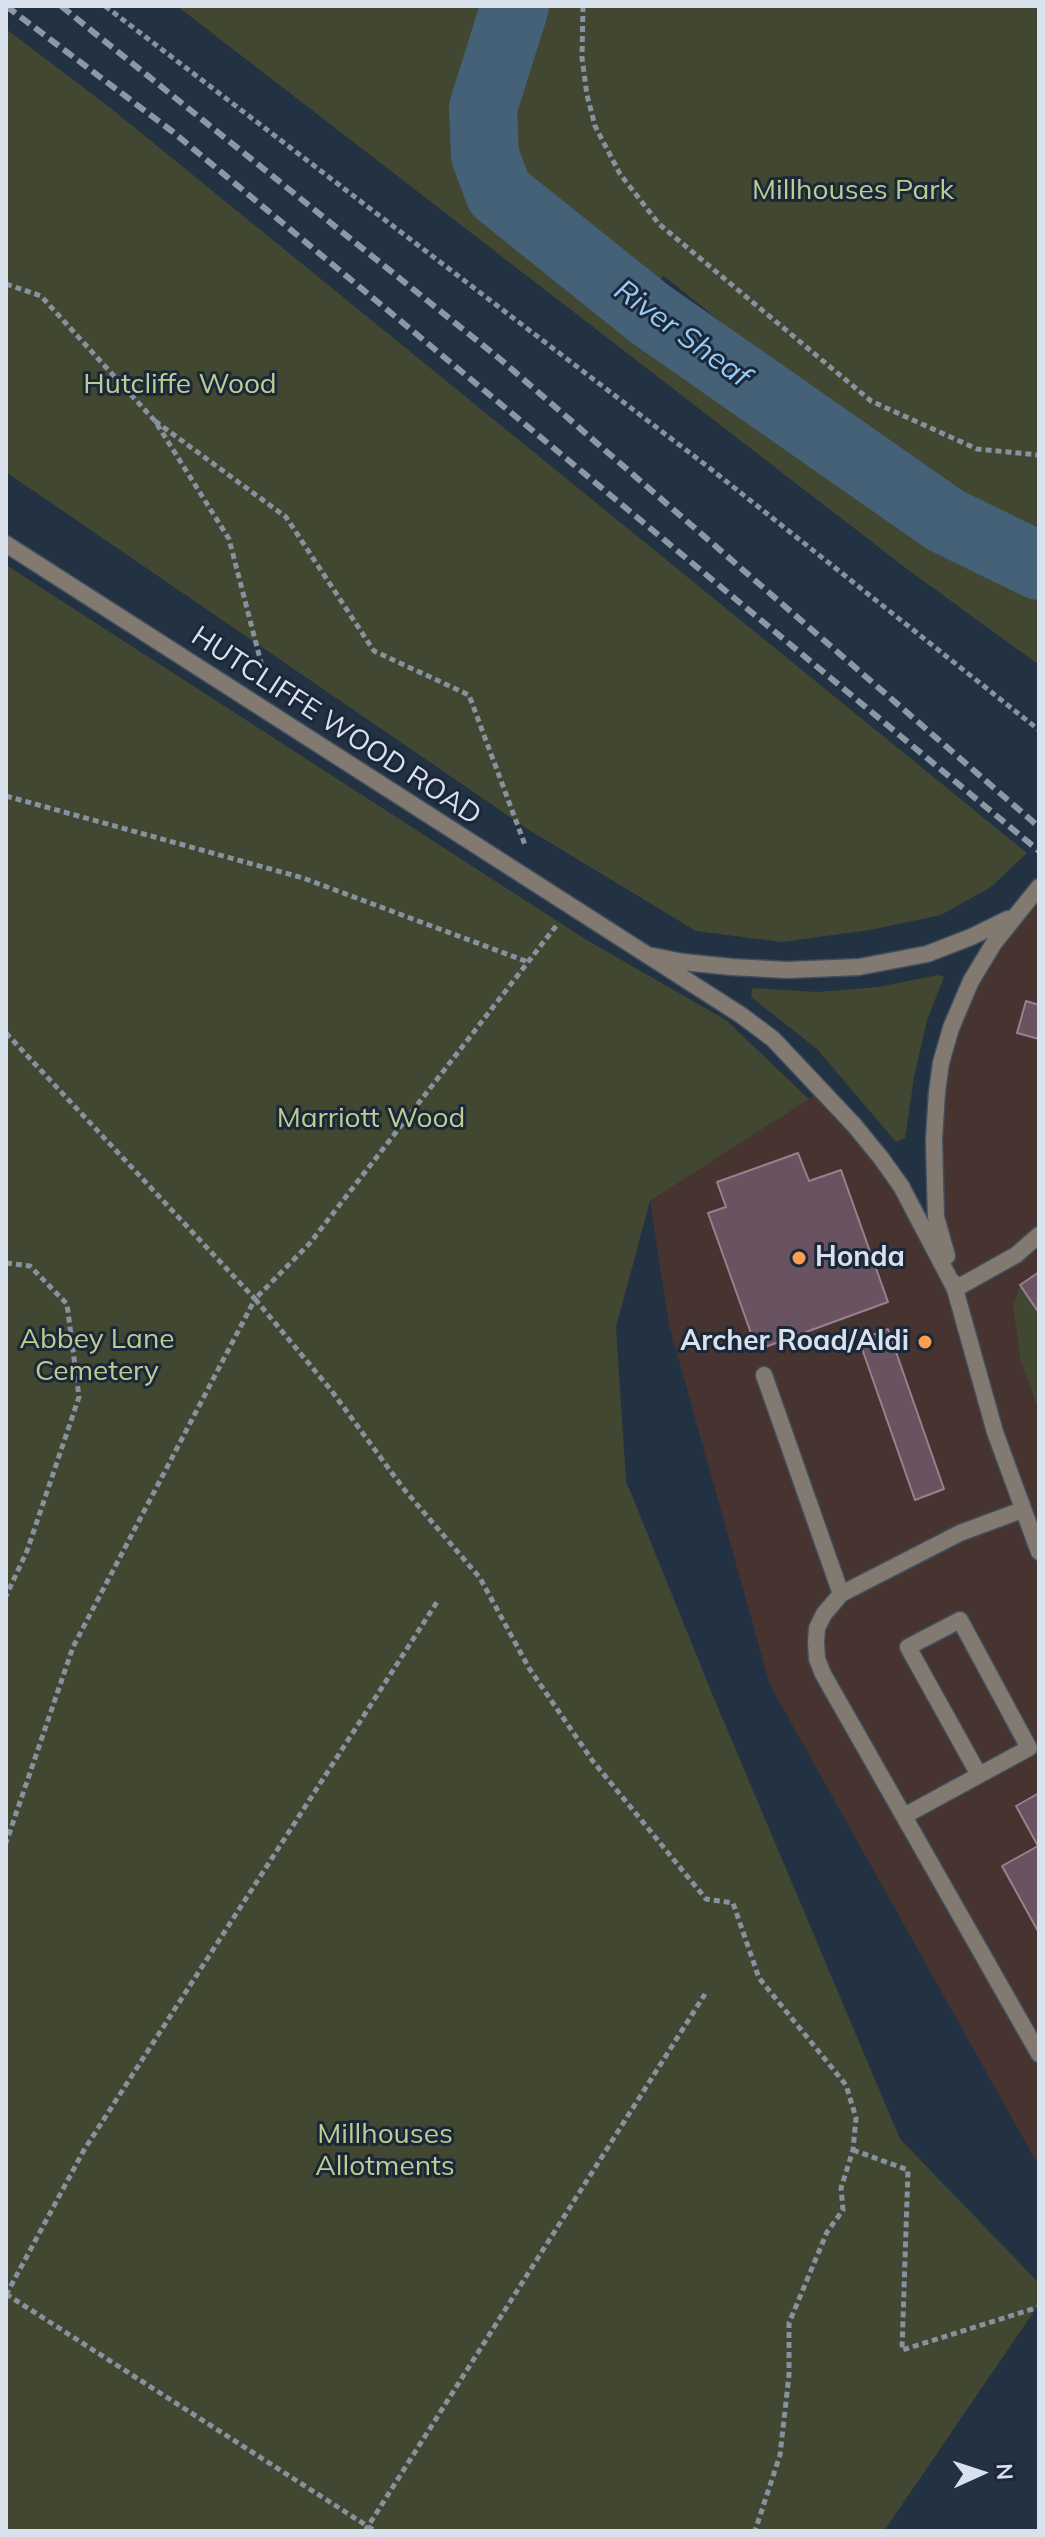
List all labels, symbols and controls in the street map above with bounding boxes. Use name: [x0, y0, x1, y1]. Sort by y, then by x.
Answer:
park label: Millhouses Park: [752, 174, 954, 208]
water label: River Sheaf: [607, 273, 757, 395]
park label: Hutcliffe Wood: [83, 368, 277, 402]
street label: HUTCLIFFE WOOD ROAD: [185, 620, 487, 832]
park label: Marriott Wood: [277, 1102, 465, 1136]
place label: Honda: [815, 1241, 905, 1275]
marker: Honda: [790, 1249, 808, 1267]
park label: Abbey Lane Cemetery: [19, 1323, 175, 1389]
place label: Archer Road/Aldi: [680, 1325, 909, 1359]
marker: Archer Road/Aldi: [916, 1333, 934, 1351]
park label: Millhouses Allotments: [315, 2118, 455, 2184]
north arrow: [941, 2433, 1021, 2513]
text: N: [991, 2463, 1019, 2481]

